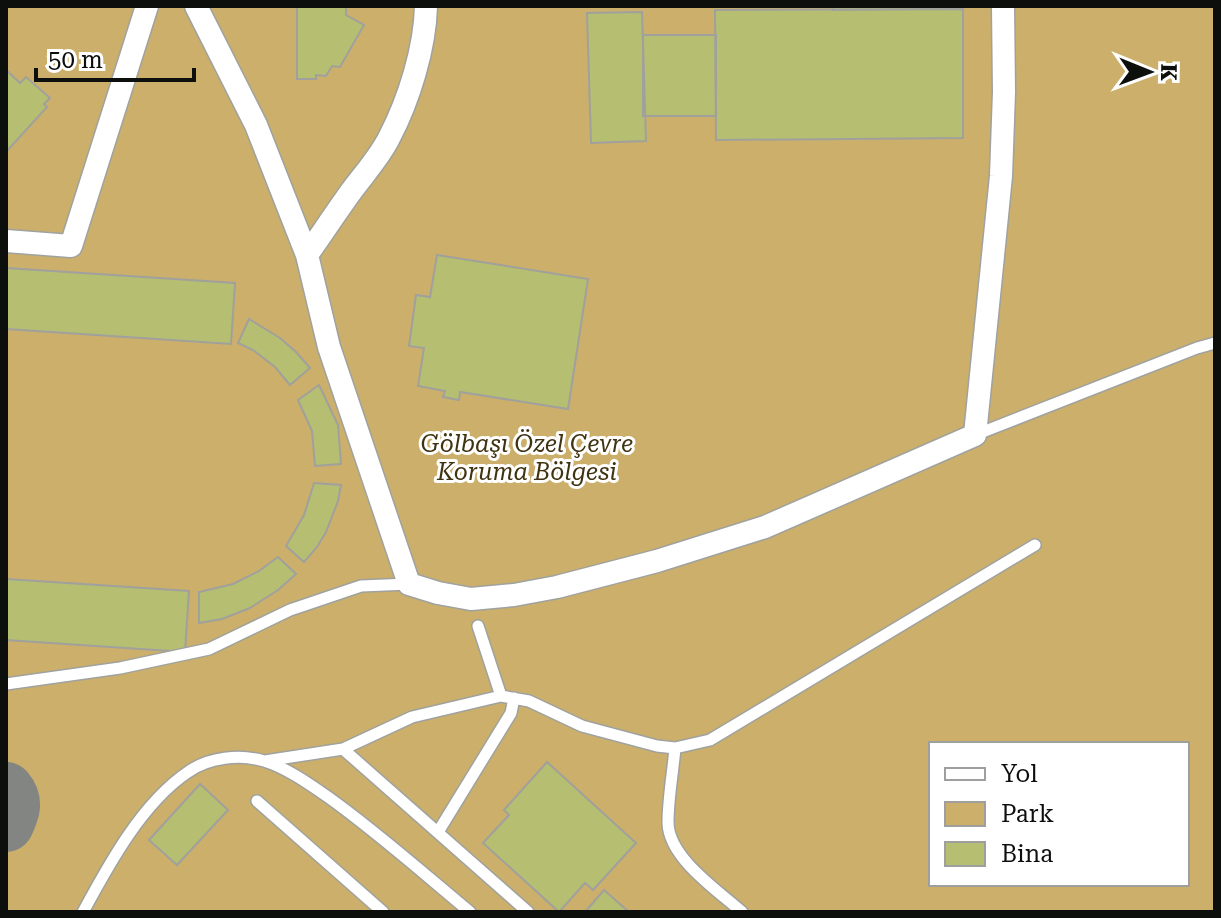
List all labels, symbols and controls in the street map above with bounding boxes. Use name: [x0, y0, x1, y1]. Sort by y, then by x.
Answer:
scale bar: [36, 32, 194, 82]
north arrow: [1109, 32, 1189, 112]
text: 50 m: [48, 46, 103, 74]
text: K: [1156, 63, 1181, 81]
park label: Gölbaşı Özel Çevre Koruma Bölgesi: [421, 428, 633, 486]
legend: [929, 742, 1189, 886]
text: Yol: [1001, 760, 1038, 788]
text: Park: [1001, 800, 1054, 828]
text: Bina: [1001, 840, 1053, 868]

